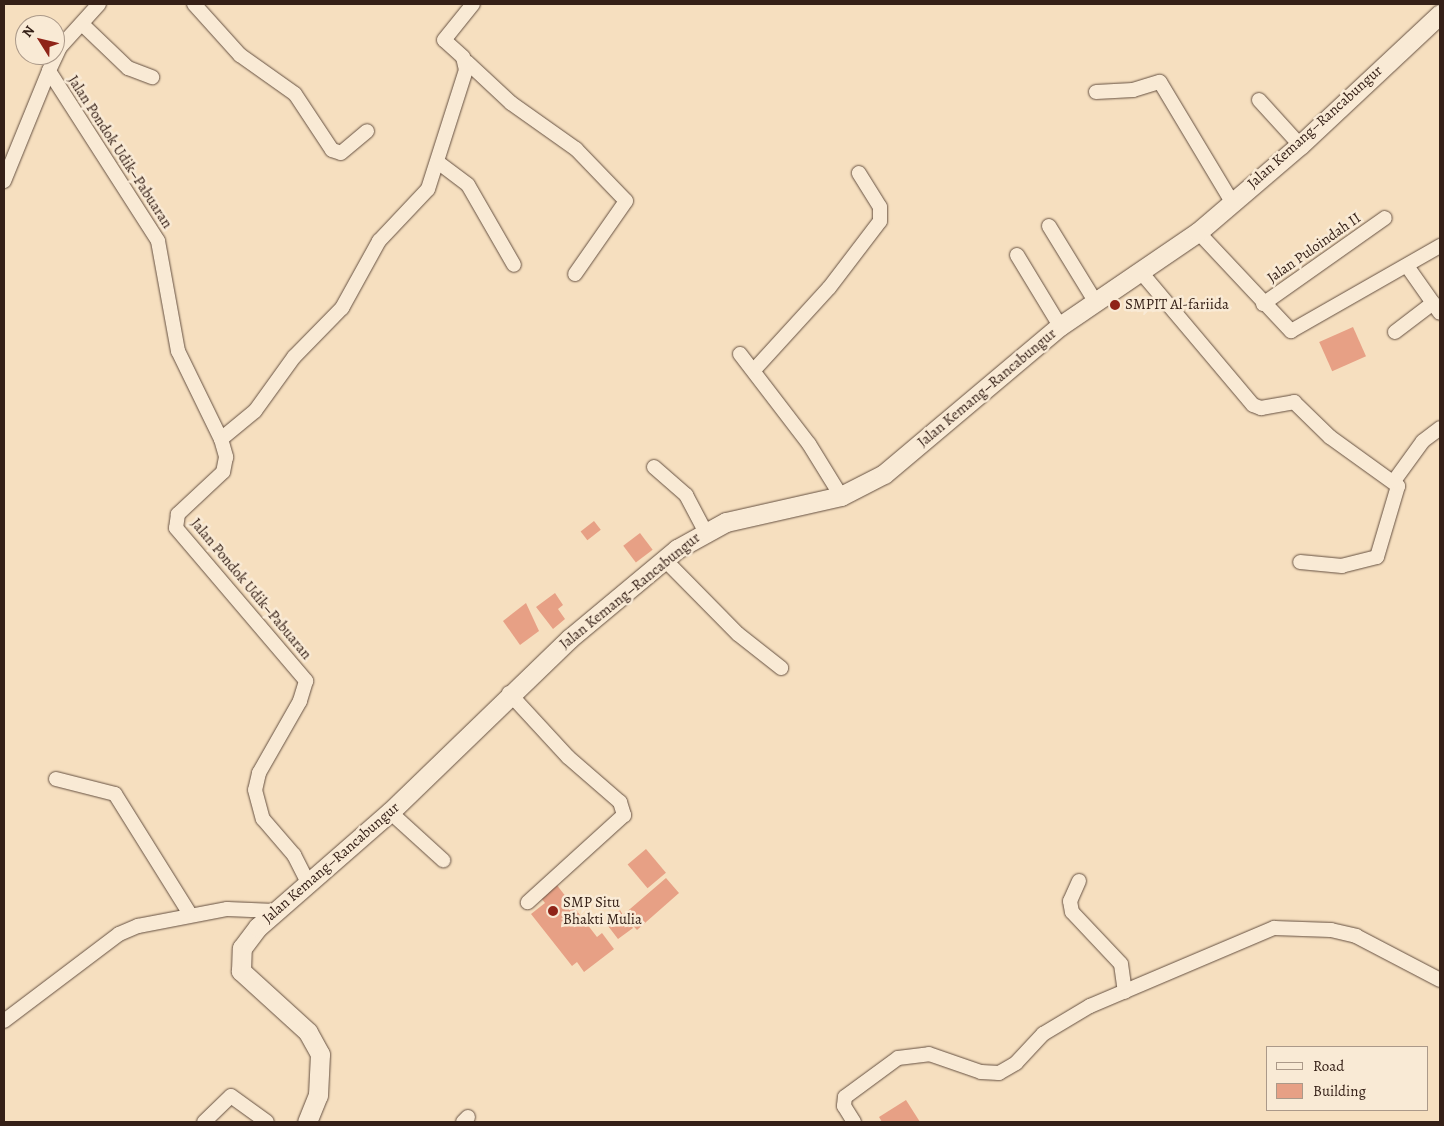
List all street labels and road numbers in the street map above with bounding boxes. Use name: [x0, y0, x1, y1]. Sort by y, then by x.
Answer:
street label: Jalan Kemang–Rancabungur: [1244, 62, 1386, 192]
street label: Jalan Pondok Udik–Pabuaran: [64, 72, 176, 232]
street label: Jalan Puloindah II: [1264, 209, 1364, 287]
street label: Jalan Kemang–Rancabungur: [914, 325, 1060, 451]
street label: Jalan Pondok Udik–Pabuaran: [187, 515, 315, 663]
street label: Jalan Kemang–Rancabungur: [556, 529, 704, 653]
street label: Jalan Kemang–Rancabungur: [259, 799, 403, 927]

